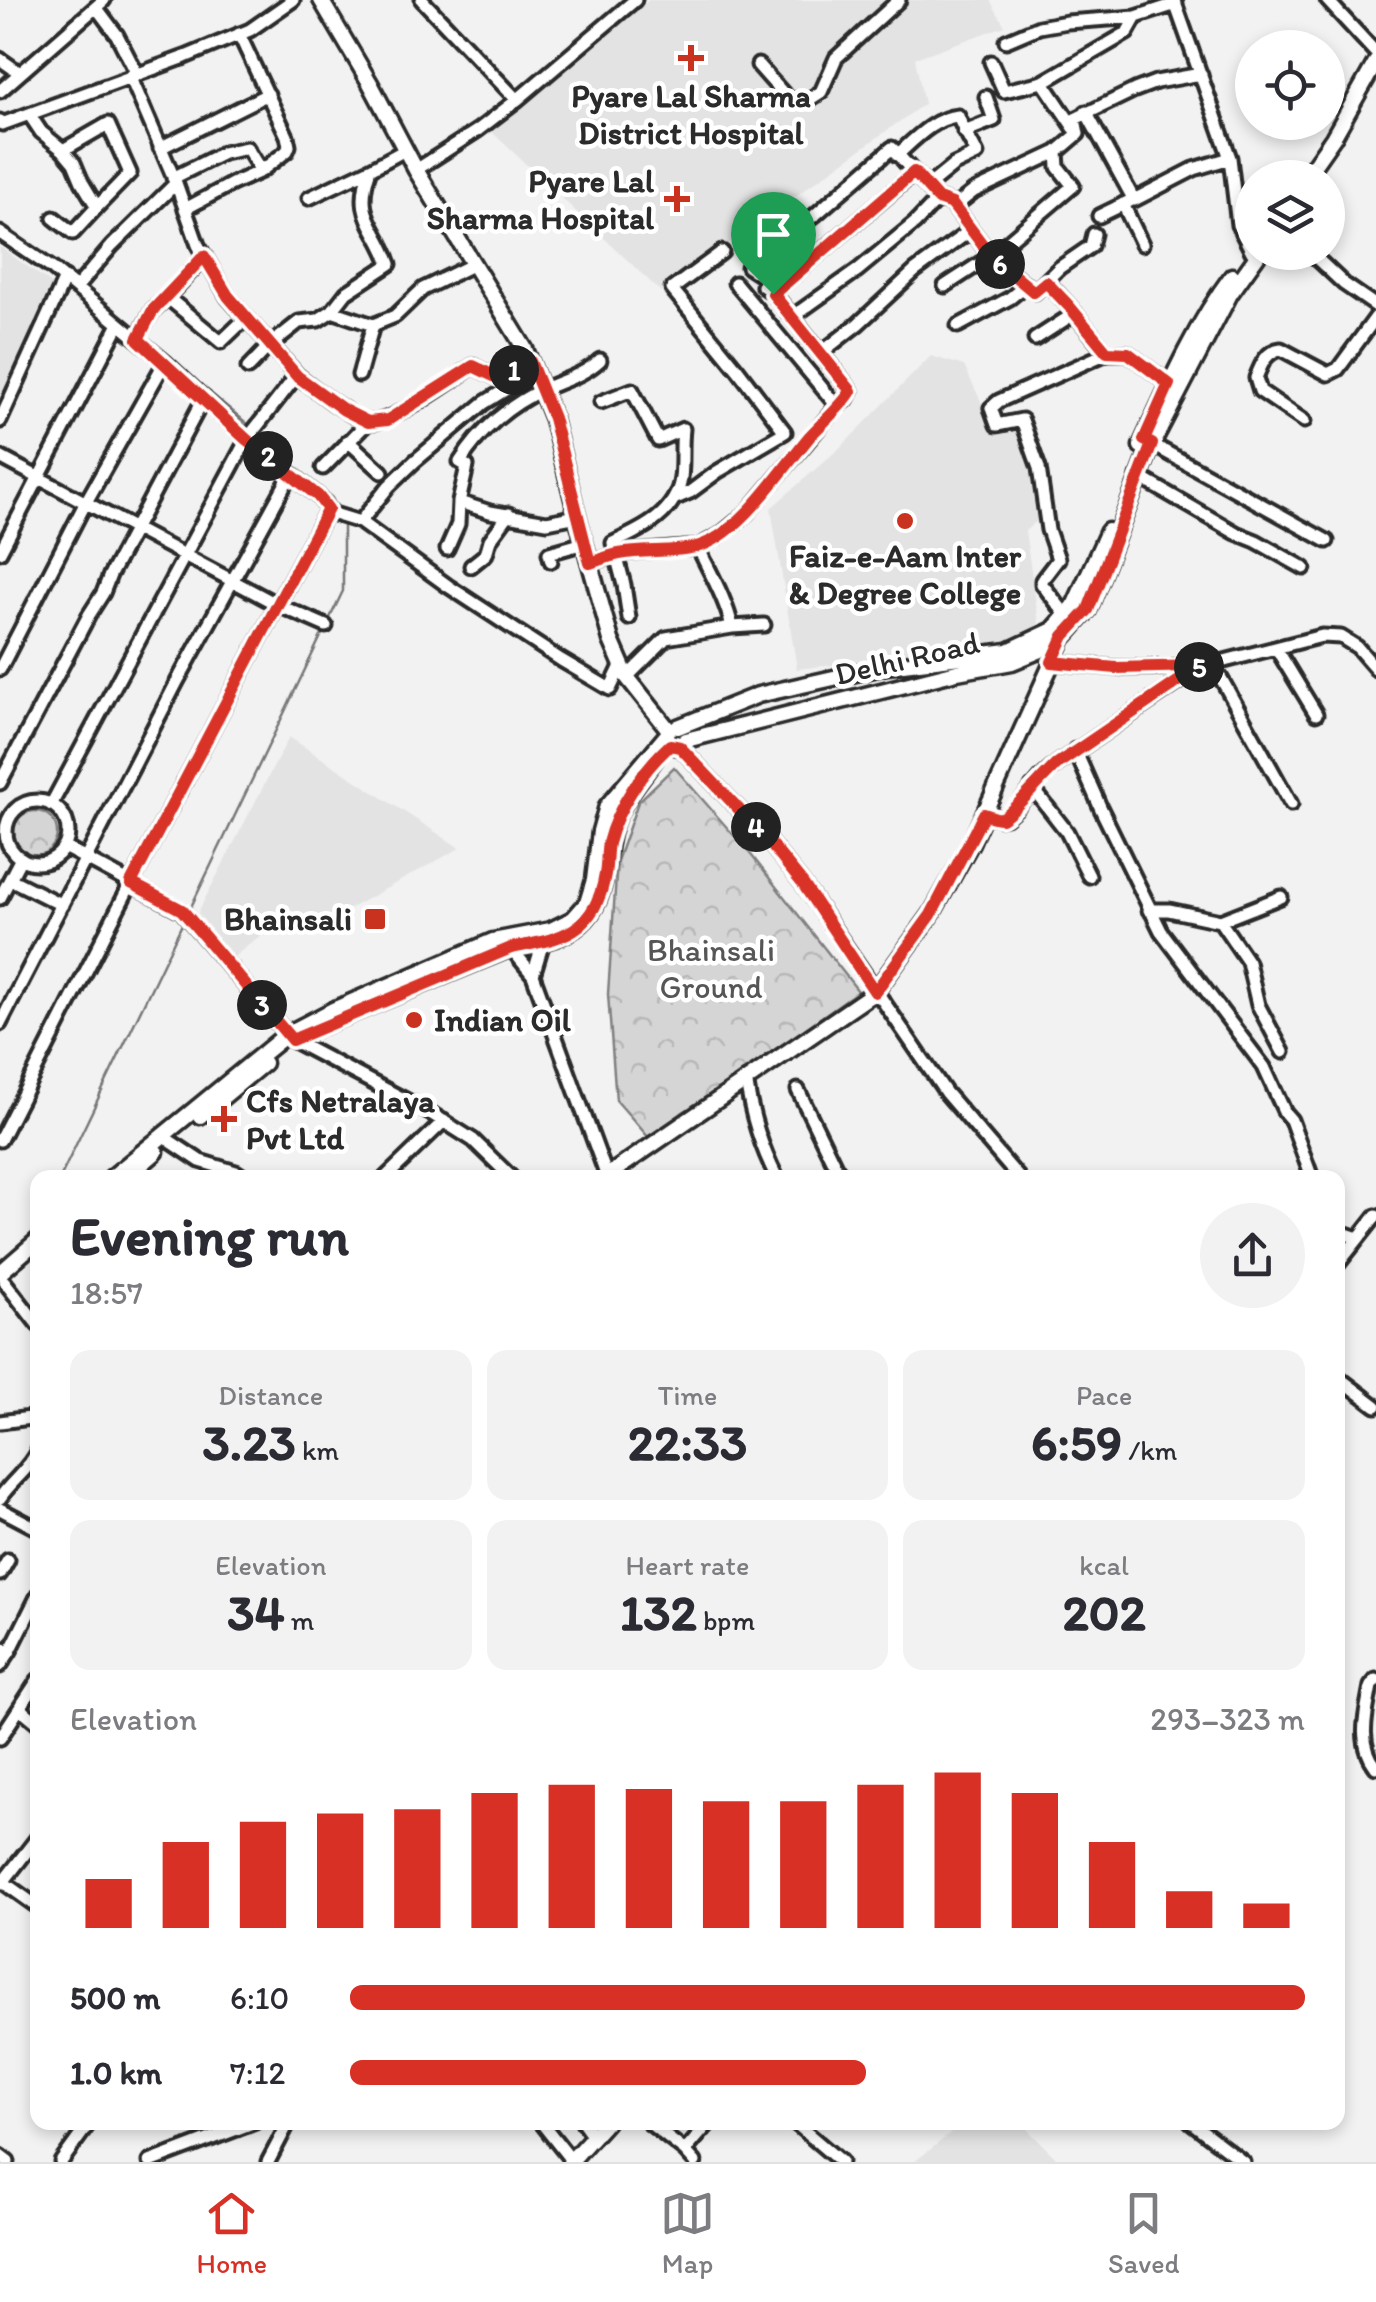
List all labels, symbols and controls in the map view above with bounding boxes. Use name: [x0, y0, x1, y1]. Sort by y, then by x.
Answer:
map controls: [1235, 30, 1345, 270]
button: locate: [1235, 30, 1345, 140]
marker: Pyare Lal Sharma District Hospital: [678, 45, 704, 71]
place label: Pyare Lal Sharma District Hospital: [571, 77, 811, 152]
button: layers: [1235, 160, 1345, 270]
place label: Pyare Lal Sharma Hospital: [427, 162, 655, 237]
marker: Pyare Lal Sharma Hospital: [664, 186, 690, 212]
pin: [731, 192, 816, 295]
icon: arrive: [746, 207, 801, 262]
pin: 6: [975, 239, 1025, 289]
text: 6: [993, 247, 1007, 281]
pin: 1: [489, 345, 539, 395]
text: 1: [508, 353, 521, 387]
pin: 2: [243, 431, 293, 481]
text: 2: [261, 439, 275, 473]
marker: Faiz-e-Aam Inter & Degree College: [894, 510, 916, 532]
place label: Faiz-e-Aam Inter & Degree College: [789, 537, 1022, 612]
street label: Delhi Road: [831, 623, 983, 693]
pin: 5: [1174, 642, 1224, 692]
text: 5: [1192, 650, 1206, 684]
pin: 4: [731, 802, 781, 852]
text: 4: [748, 810, 764, 844]
place label: Bhainsali: [224, 900, 352, 938]
marker: Bhainsali: [362, 906, 388, 932]
park label: Bhainsali Ground: [647, 931, 775, 1006]
pin: 3: [237, 980, 287, 1030]
text: 3: [254, 988, 270, 1022]
place label: Indian Oil: [434, 1001, 572, 1039]
marker: Indian Oil: [403, 1009, 425, 1031]
place label: Cfs Netralaya Pvt Ltd: [246, 1082, 435, 1157]
marker: Cfs Netralaya Pvt Ltd: [211, 1106, 237, 1132]
text: Evening run: [70, 1203, 349, 1269]
button: share: [1200, 1203, 1305, 1308]
text: 18:57: [70, 1274, 143, 1312]
text: Distance: [218, 1378, 323, 1412]
text: Time: [658, 1378, 717, 1412]
text: Pace: [1076, 1378, 1132, 1412]
text: 3.23: [203, 1412, 296, 1473]
text: 22:33: [628, 1412, 747, 1473]
text: 6:59: [1031, 1412, 1122, 1473]
text: km: [296, 1433, 339, 1467]
text: /km: [1122, 1433, 1177, 1467]
text: Elevation: [215, 1548, 326, 1582]
text: Heart rate: [626, 1548, 749, 1582]
text: kcal: [1079, 1548, 1129, 1582]
text: 34: [227, 1582, 285, 1643]
text: 132: [620, 1582, 697, 1643]
text: 202: [1062, 1582, 1146, 1643]
text: m: [285, 1603, 314, 1637]
text: bpm: [697, 1603, 755, 1637]
text: Elevation: [70, 1700, 197, 1738]
text: 293–323 m: [1150, 1700, 1305, 1738]
text: 500 m: [70, 1979, 160, 2017]
text: 6:10: [230, 1979, 289, 2017]
text: 1.0 km: [70, 2054, 162, 2092]
text: 7:12: [230, 2054, 285, 2092]
tab: Home: [197, 2186, 267, 2280]
tab: Map: [660, 2186, 715, 2280]
tab: Saved: [1108, 2186, 1180, 2280]

